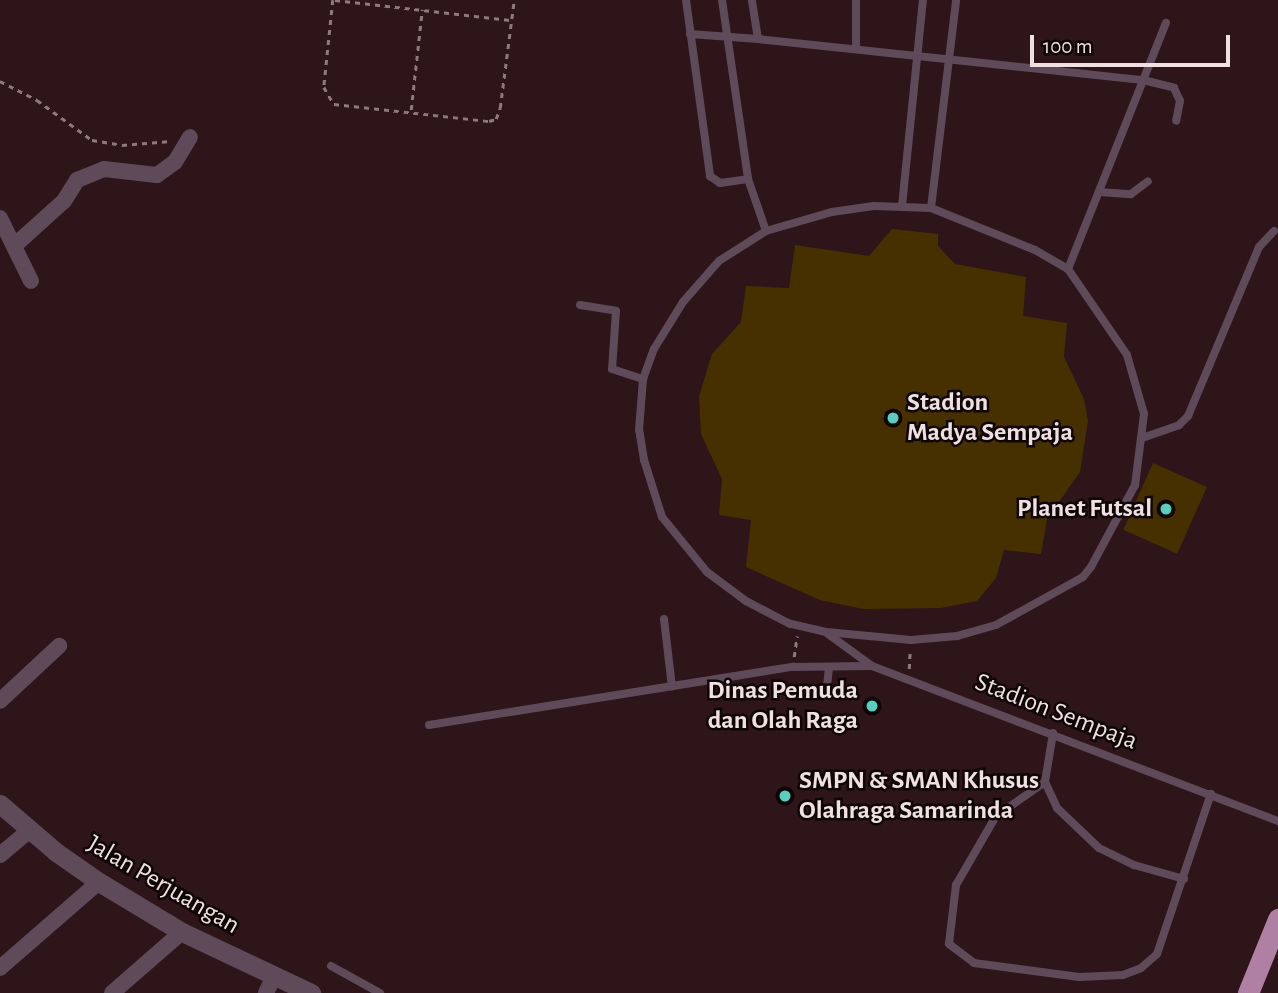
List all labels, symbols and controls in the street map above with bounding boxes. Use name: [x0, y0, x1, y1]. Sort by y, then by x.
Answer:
scale bar: [1033, 21, 1232, 65]
text: 100 m: [1043, 36, 1093, 57]
place label: Stadion Madya Sempaja: [907, 387, 1073, 448]
marker: Stadion Madya Sempaja: [885, 410, 901, 426]
place label: Planet Futsal: [1017, 493, 1152, 525]
marker: Planet Futsal: [1158, 501, 1174, 517]
street label: Stadion Sempaja: [970, 667, 1142, 757]
place label: Dinas Pemuda dan Olah Raga: [707, 675, 858, 736]
marker: Dinas Pemuda dan Olah Raga: [864, 698, 880, 714]
place label: SMPN & SMAN Khusus Olahraga Samarinda: [799, 765, 1039, 826]
marker: SMPN & SMAN Khusus Olahraga Samarinda: [777, 788, 793, 804]
street label: Jalan Perjuangan: [81, 829, 245, 941]

